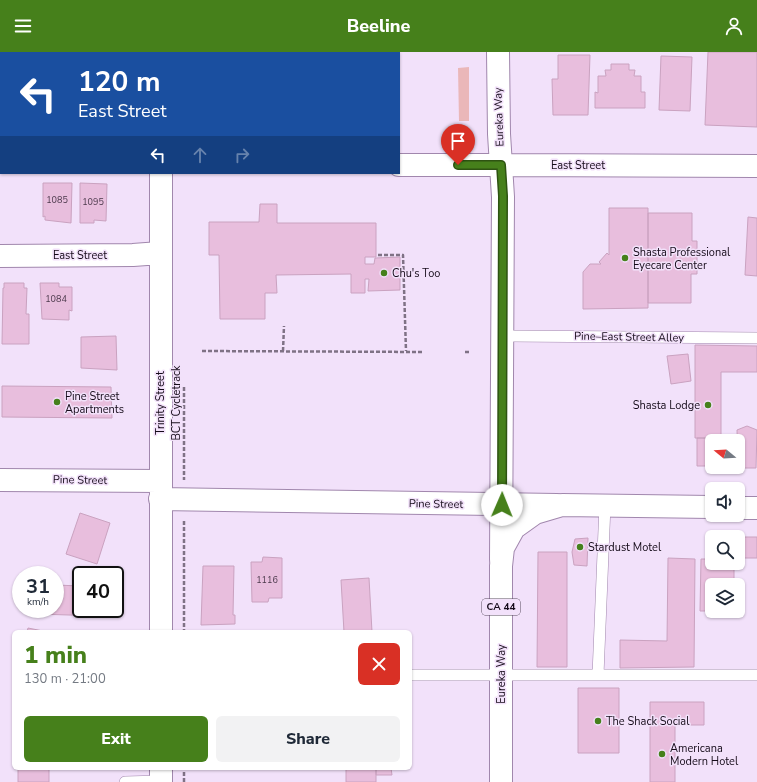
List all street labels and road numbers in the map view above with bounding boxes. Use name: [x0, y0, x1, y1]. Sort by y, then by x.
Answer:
street label: Eureka Way: [490, 87, 508, 147]
street label: East Street: [551, 158, 605, 173]
street label: East Street: [53, 248, 107, 263]
street label: Pine–East Street Alley: [574, 329, 684, 345]
street label: BCT Cycletrack: [169, 365, 184, 441]
street label: Trinity Street: [153, 371, 168, 435]
street label: Pine Street: [53, 472, 107, 488]
street label: Pine Street: [409, 496, 463, 512]
road number: CA 44: [482, 599, 520, 615]
street label: Eureka Way: [494, 644, 509, 704]

